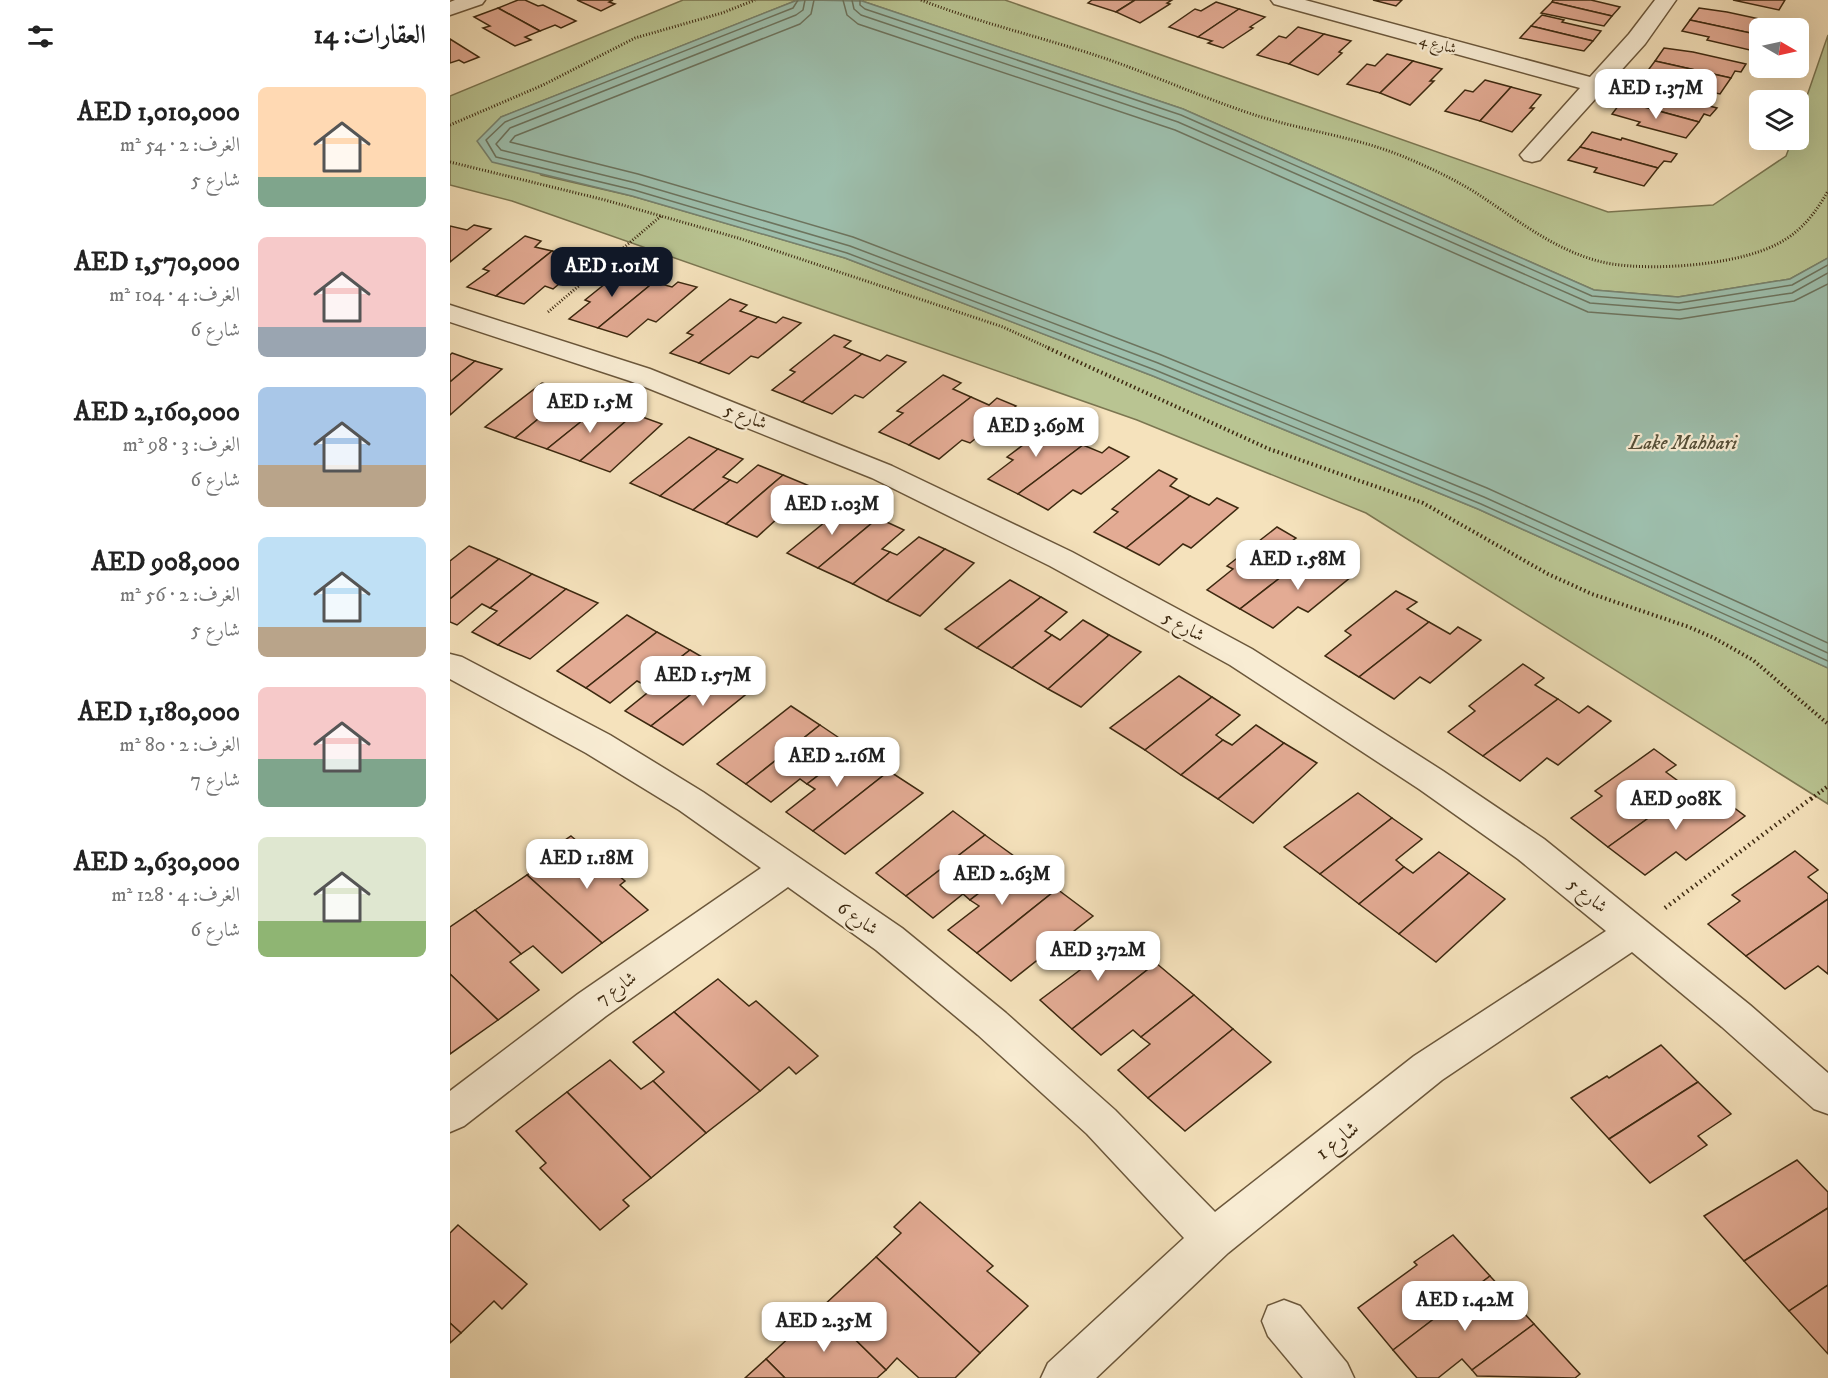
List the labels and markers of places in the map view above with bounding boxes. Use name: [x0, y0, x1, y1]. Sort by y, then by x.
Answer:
pin: AED 1.37M: [1587, 69, 1725, 120]
pin: AED 1.01M: [543, 247, 681, 298]
pin: AED 1.5M: [528, 383, 652, 434]
pin: AED 3.69M: [967, 407, 1105, 458]
pin: AED 1.03M: [763, 485, 901, 536]
pin: AED 1.58M: [1229, 540, 1367, 591]
pin: AED 1.57M: [634, 656, 772, 707]
pin: AED 2.16M: [768, 737, 906, 788]
pin: AED 908K: [1614, 780, 1738, 831]
pin: AED 1.18M: [518, 839, 656, 890]
pin: AED 2.63M: [933, 855, 1071, 906]
pin: AED 3.72M: [1029, 931, 1167, 982]
pin: AED 1.42M: [1396, 1281, 1534, 1332]
pin: AED 2.35M: [755, 1302, 893, 1353]

